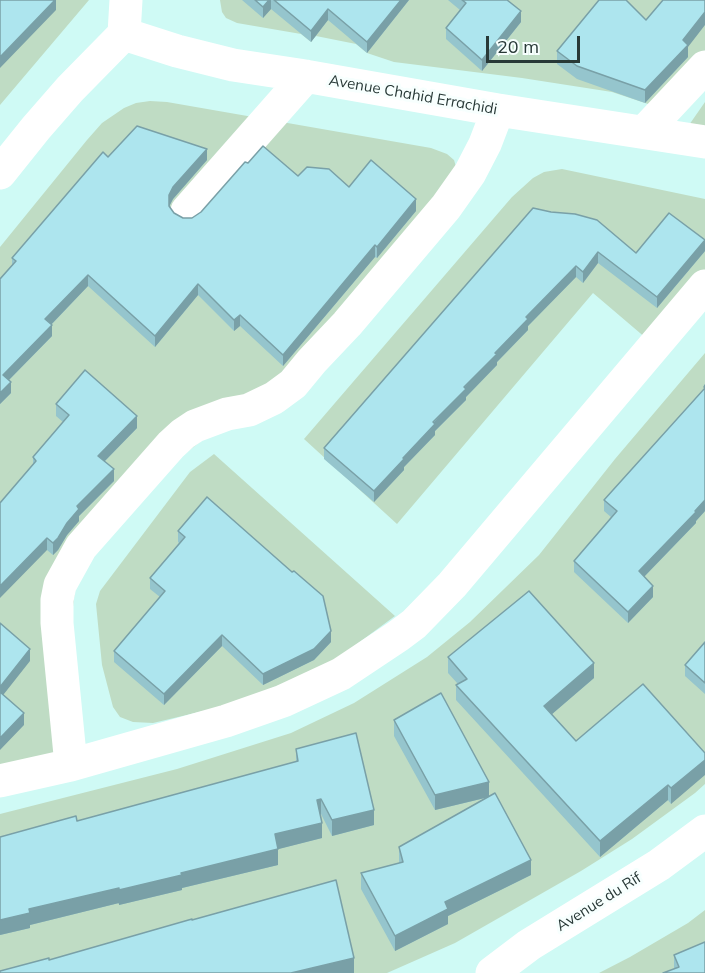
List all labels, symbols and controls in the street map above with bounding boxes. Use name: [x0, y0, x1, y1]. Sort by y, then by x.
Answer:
scale bar: [489, 24, 584, 62]
text: 20 m: [497, 35, 539, 58]
street label: Avenue Chahid Errachidi: [327, 71, 499, 119]
street label: Avenue du Rif: [553, 869, 645, 935]

